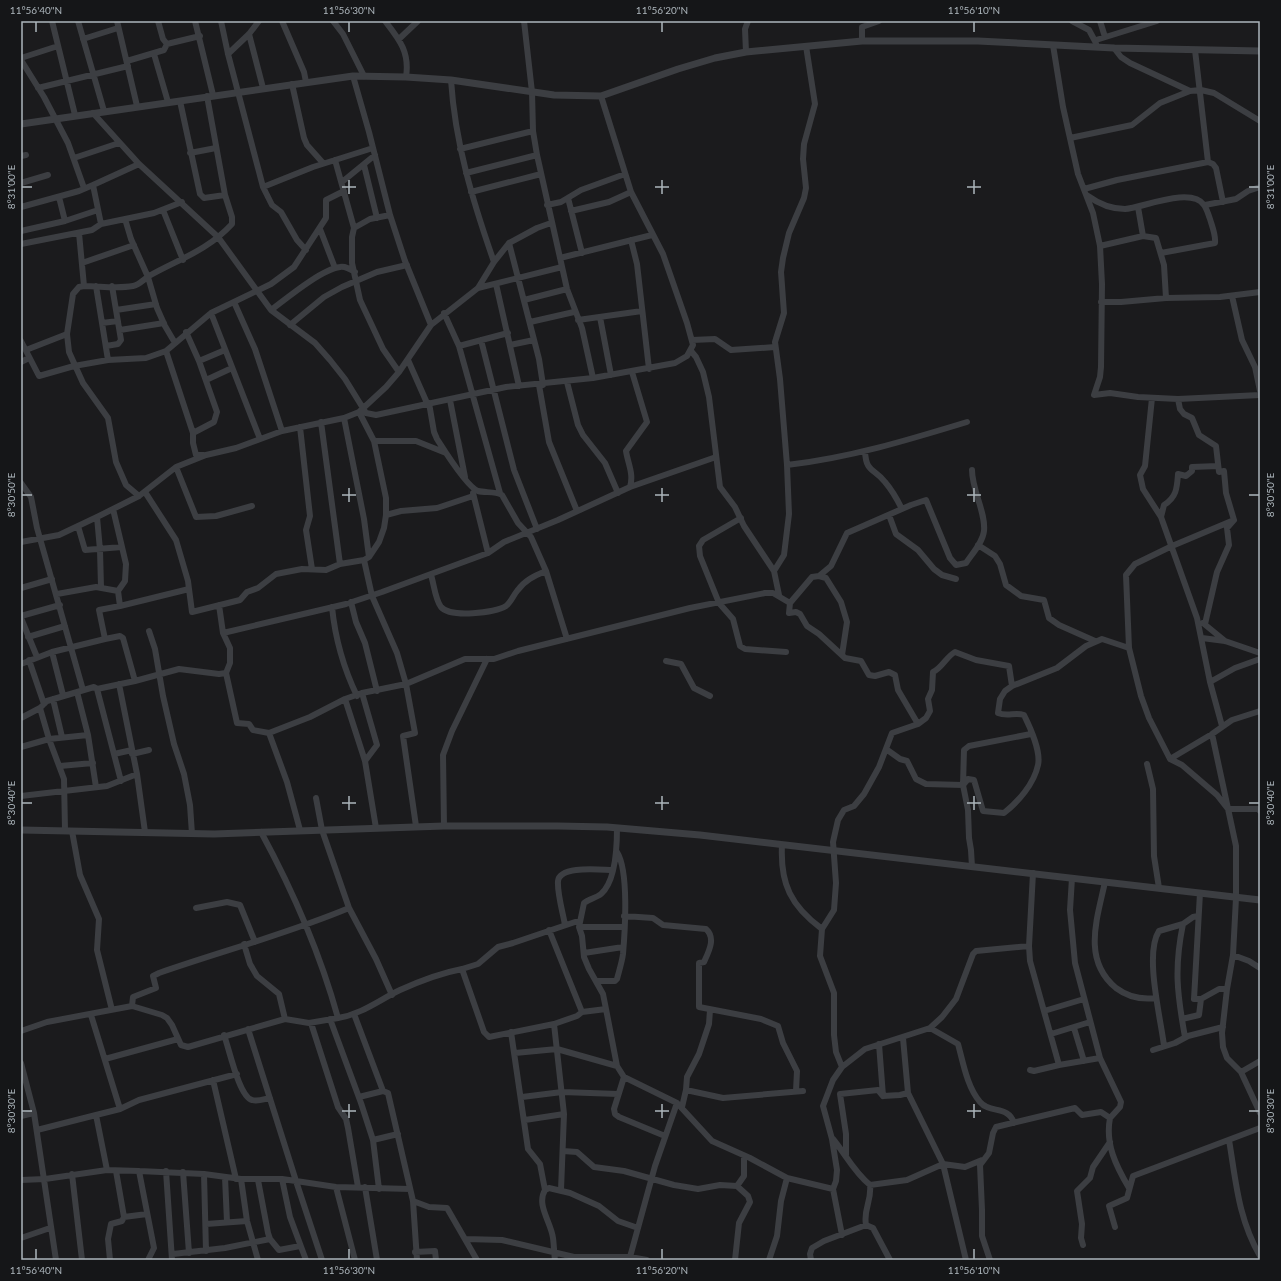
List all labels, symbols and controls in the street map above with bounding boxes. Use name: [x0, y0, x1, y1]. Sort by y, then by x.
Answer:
text: 11°56'40"N: [10, 4, 62, 16]
text: 11°56'30"N: [323, 4, 375, 16]
text: 11°56'20"N: [636, 4, 688, 16]
text: 11°56'10"N: [948, 4, 1000, 16]
text: 8°31'00"E: [5, 164, 17, 209]
text: 8°31'00"E: [1264, 164, 1276, 209]
text: 8°30'50"E: [5, 472, 17, 517]
text: 8°30'50"E: [1264, 472, 1276, 517]
text: 8°30'40"E: [5, 780, 17, 825]
text: 8°30'40"E: [1264, 780, 1276, 825]
text: 8°30'30"E: [5, 1088, 17, 1133]
text: 8°30'30"E: [1264, 1088, 1276, 1133]
text: 11°56'40"N: [10, 1264, 62, 1276]
text: 11°56'30"N: [323, 1264, 375, 1276]
text: 11°56'20"N: [636, 1264, 688, 1276]
text: 11°56'10"N: [948, 1264, 1000, 1276]

